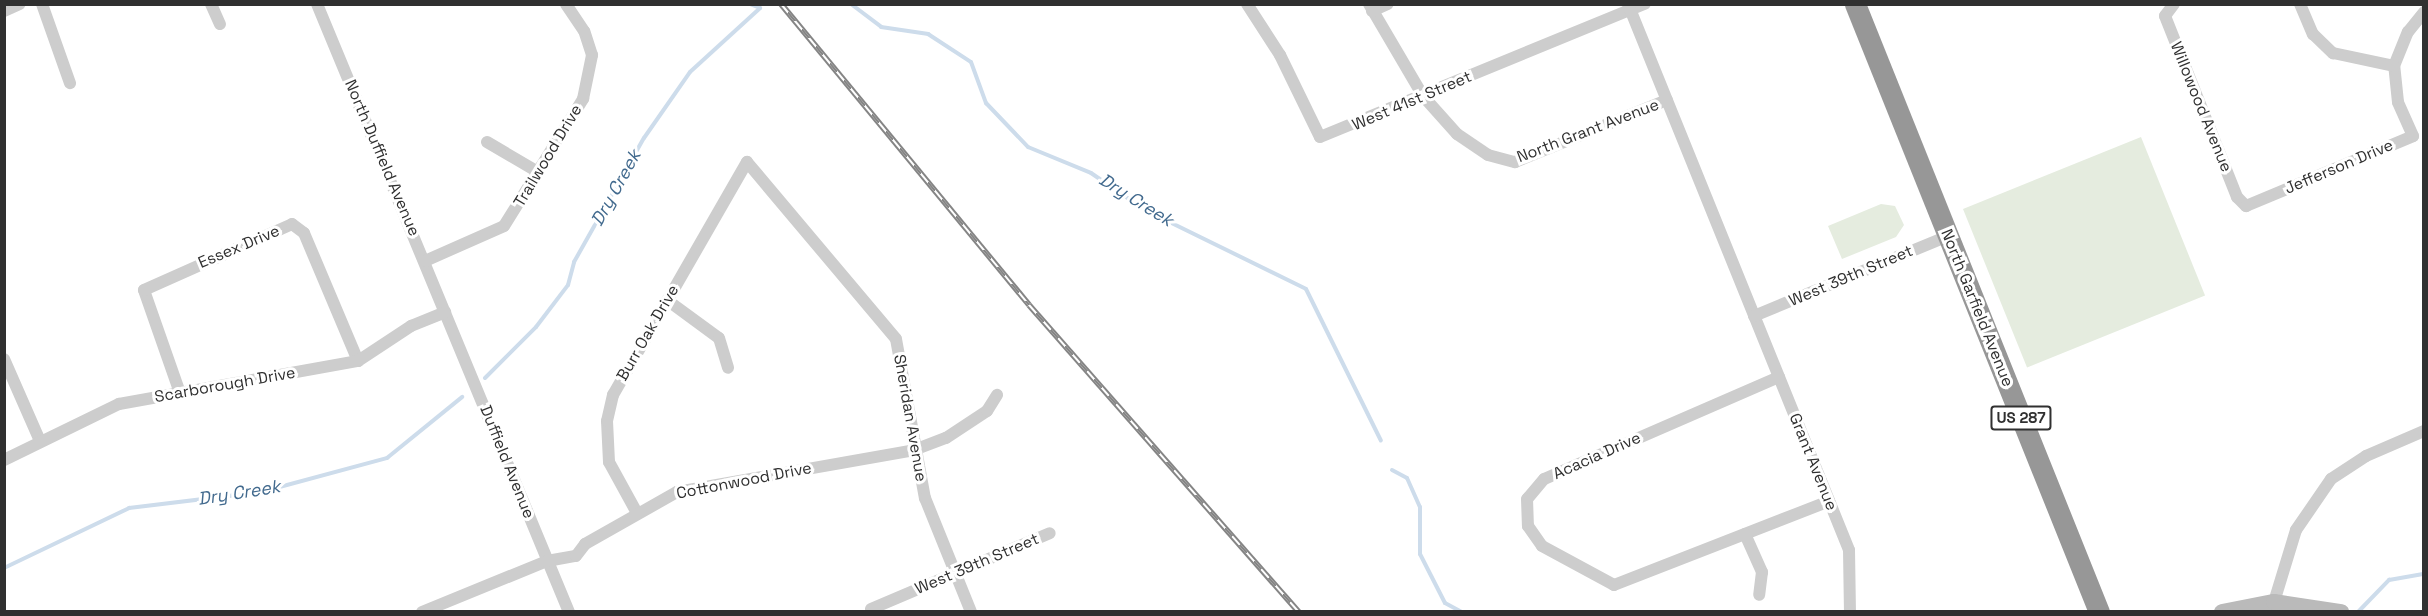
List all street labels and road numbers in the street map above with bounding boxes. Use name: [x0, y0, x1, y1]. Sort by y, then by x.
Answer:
street label: Willowood Avenue: [2166, 39, 2236, 175]
street label: West 41st Street: [1349, 67, 1475, 135]
street label: North Duffield Avenue: [340, 77, 424, 239]
street label: North Grant Avenue: [1514, 95, 1662, 167]
street label: Trailwood Drive: [510, 101, 586, 211]
street label: Jefferson Drive: [2282, 136, 2396, 198]
street label: Essex Drive: [195, 221, 283, 273]
street label: North Garfield Avenue: [1937, 226, 2017, 390]
street label: West 39th Street: [1786, 241, 1916, 311]
street label: Burr Oak Drive: [613, 282, 683, 384]
street label: Sheridan Avenue: [889, 353, 931, 483]
street label: Scarborough Drive: [153, 363, 297, 407]
street label: Duffield Avenue: [476, 403, 538, 521]
road number: US 287: [1990, 406, 2052, 430]
street label: Grant Avenue: [1785, 411, 1841, 513]
street label: Acacia Drive: [1550, 428, 1644, 484]
street label: Cottonwood Drive: [675, 458, 813, 504]
street label: West 39th Street: [912, 529, 1042, 599]

